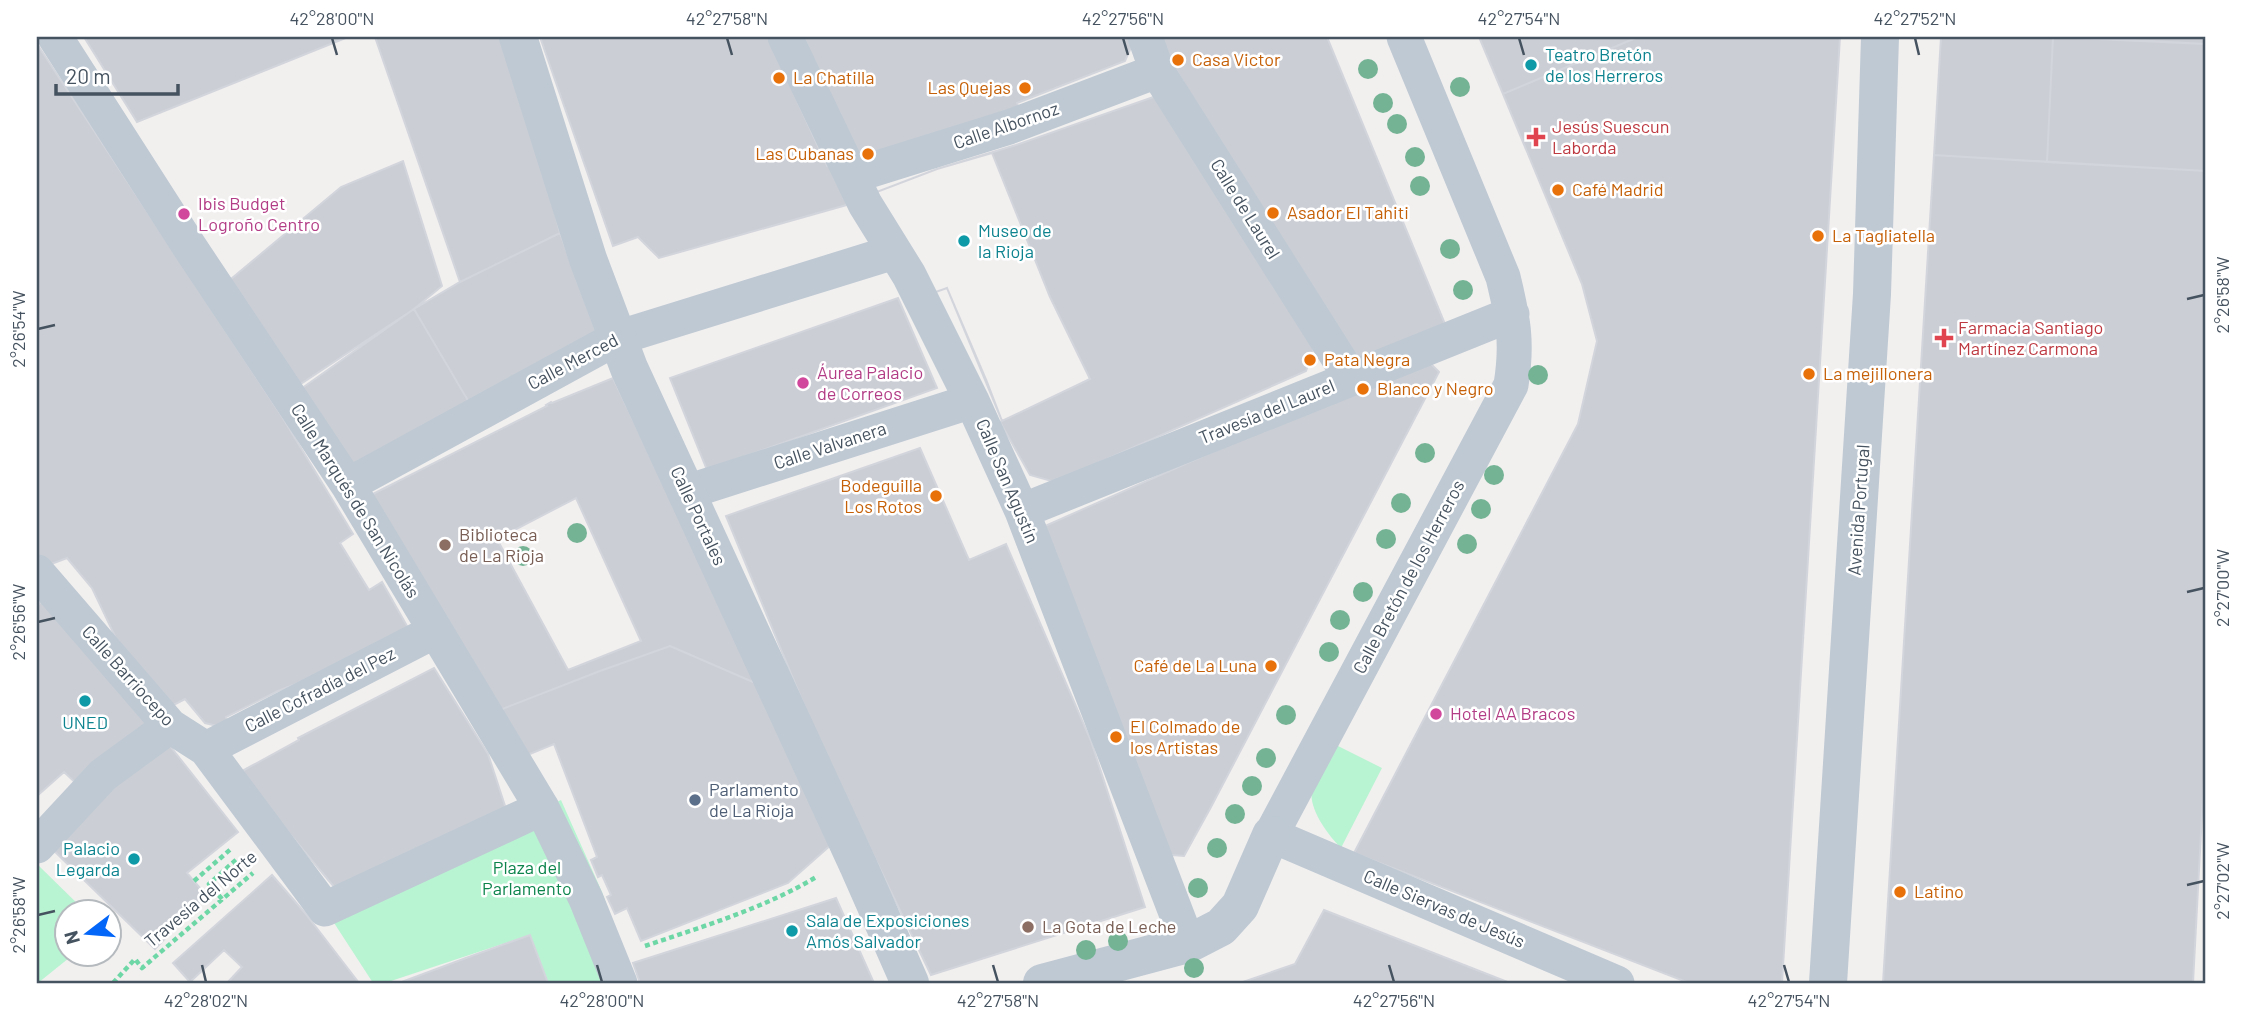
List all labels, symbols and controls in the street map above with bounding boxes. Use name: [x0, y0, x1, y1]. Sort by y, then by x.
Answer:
text: 42°28'00"N: [289, 7, 375, 29]
text: 42°27'58"N: [686, 7, 768, 29]
text: 42°27'56"N: [1082, 7, 1164, 29]
text: 42°27'54"N: [1478, 7, 1560, 29]
text: 42°27'52"N: [1874, 7, 1956, 29]
place label: Teatro Bretón de los Herreros: [1545, 43, 1663, 86]
place label: Casa Victor: [1192, 48, 1281, 70]
scale bar: [56, 52, 178, 96]
marker: Casa Victor: [1170, 52, 1186, 68]
marker: Teatro Bretón de los Herreros: [1523, 57, 1539, 73]
text: 20 m: [66, 63, 111, 88]
place label: La Chatilla: [793, 66, 874, 88]
marker: La Chatilla: [771, 70, 787, 86]
place label: Las Quejas: [927, 76, 1011, 98]
marker: Las Quejas: [1017, 80, 1033, 96]
street label: Calle Albornoz: [950, 97, 1061, 153]
place label: Jesús Suescun Laborda: [1552, 115, 1669, 158]
marker: Jesús Suescun Laborda: [1526, 127, 1546, 147]
place label: Las Cubanas: [755, 142, 854, 164]
marker: Las Cubanas: [860, 146, 876, 162]
street label: Calle de Laurel: [1206, 154, 1285, 263]
place label: Café Madrid: [1572, 178, 1664, 200]
marker: Café Madrid: [1550, 182, 1566, 198]
place label: Ibis Budget Logroño Centro: [198, 192, 320, 235]
place label: Asador El Tahiti: [1287, 201, 1409, 223]
marker: Asador El Tahiti: [1265, 205, 1281, 221]
marker: Ibis Budget Logroño Centro: [176, 206, 192, 222]
place label: Museo de la Rioja: [978, 219, 1052, 262]
place label: La Tagliatella: [1832, 224, 1935, 246]
marker: La Tagliatella: [1810, 228, 1826, 244]
marker: Museo de la Rioja: [956, 233, 972, 249]
text: 2°26'58"W: [2211, 256, 2233, 333]
text: 2°26'54"W: [7, 290, 29, 368]
place label: Farmacia Santiago Martínez Carmona: [1958, 316, 2103, 359]
street label: Calle Merced: [524, 328, 621, 394]
marker: Farmacia Santiago Martínez Carmona: [1936, 330, 1952, 346]
place label: Pata Negra: [1324, 348, 1410, 370]
marker: Pata Negra: [1302, 352, 1318, 368]
place label: Áurea Palacio de Correos: [817, 361, 923, 404]
place label: La mejillonera: [1823, 362, 1932, 384]
marker: La mejillonera: [1801, 366, 1817, 382]
street label: Travesía del Laurel: [1196, 374, 1338, 448]
marker: Áurea Palacio de Correos: [795, 375, 811, 391]
place label: Blanco y Negro: [1377, 377, 1493, 399]
marker: Blanco y Negro: [1355, 381, 1371, 397]
street label: Calle Marqués de San Nicolás: [287, 399, 425, 602]
street label: Calle San Agustín: [972, 415, 1044, 546]
street label: Calle Valvanera: [771, 417, 889, 474]
street label: Avenida Portugal: [1842, 444, 1874, 576]
street label: Calle Portales: [666, 463, 731, 568]
place label: Bodeguilla Los Rotos: [840, 474, 922, 517]
street label: Calle Bretón de los Herreros: [1348, 476, 1469, 677]
marker: Bodeguilla Los Rotos: [928, 488, 944, 504]
place label: Biblioteca de La Rioja: [459, 523, 544, 566]
marker: Biblioteca de La Rioja: [437, 537, 453, 553]
text: 2°27'00"W: [2211, 549, 2233, 627]
text: 2°26'56"W: [7, 583, 29, 660]
street label: Calle Barriocepo: [78, 620, 180, 730]
street label: Calle Cofradía del Pez: [241, 642, 398, 737]
place label: Café de La Luna: [1134, 654, 1257, 676]
marker: Café de La Luna: [1263, 658, 1279, 674]
marker: UNED: [77, 693, 93, 709]
place label: Hotel AA Bracos: [1450, 702, 1575, 724]
marker: Hotel AA Bracos: [1428, 706, 1444, 722]
place label: UNED: [62, 711, 108, 733]
place label: El Colmado de los Artistas: [1130, 715, 1240, 758]
marker: El Colmado de los Artistas: [1108, 729, 1124, 745]
place label: Parlamento de La Rioja: [709, 778, 799, 821]
marker: Parlamento de La Rioja: [687, 792, 703, 808]
place label: Palacio Legarda: [56, 837, 120, 880]
text: 2°27'02"W: [2211, 842, 2233, 920]
street label: Travesía del Norte: [140, 845, 261, 952]
marker: Palacio Legarda: [126, 851, 142, 867]
park label: Plaza del Parlamento: [482, 856, 572, 899]
street label: Calle Siervas de Jesús: [1361, 864, 1528, 952]
text: 2°26'58"W: [7, 876, 29, 953]
place label: Latino: [1914, 880, 1964, 902]
marker: Latino: [1892, 884, 1908, 900]
north arrow: [52, 898, 122, 968]
place label: Sala de Exposiciones Amós Salvador: [806, 909, 969, 952]
place label: La Gota de Leche: [1042, 915, 1176, 937]
marker: La Gota de Leche: [1020, 919, 1036, 935]
marker: Sala de Exposiciones Amós Salvador: [784, 923, 800, 939]
text: N: [58, 929, 84, 947]
text: 42°28'02"N: [164, 989, 248, 1011]
text: 42°28'00"N: [559, 989, 645, 1011]
text: 42°27'58"N: [957, 989, 1039, 1011]
text: 42°27'56"N: [1353, 989, 1435, 1011]
text: 42°27'54"N: [1748, 989, 1830, 1011]

